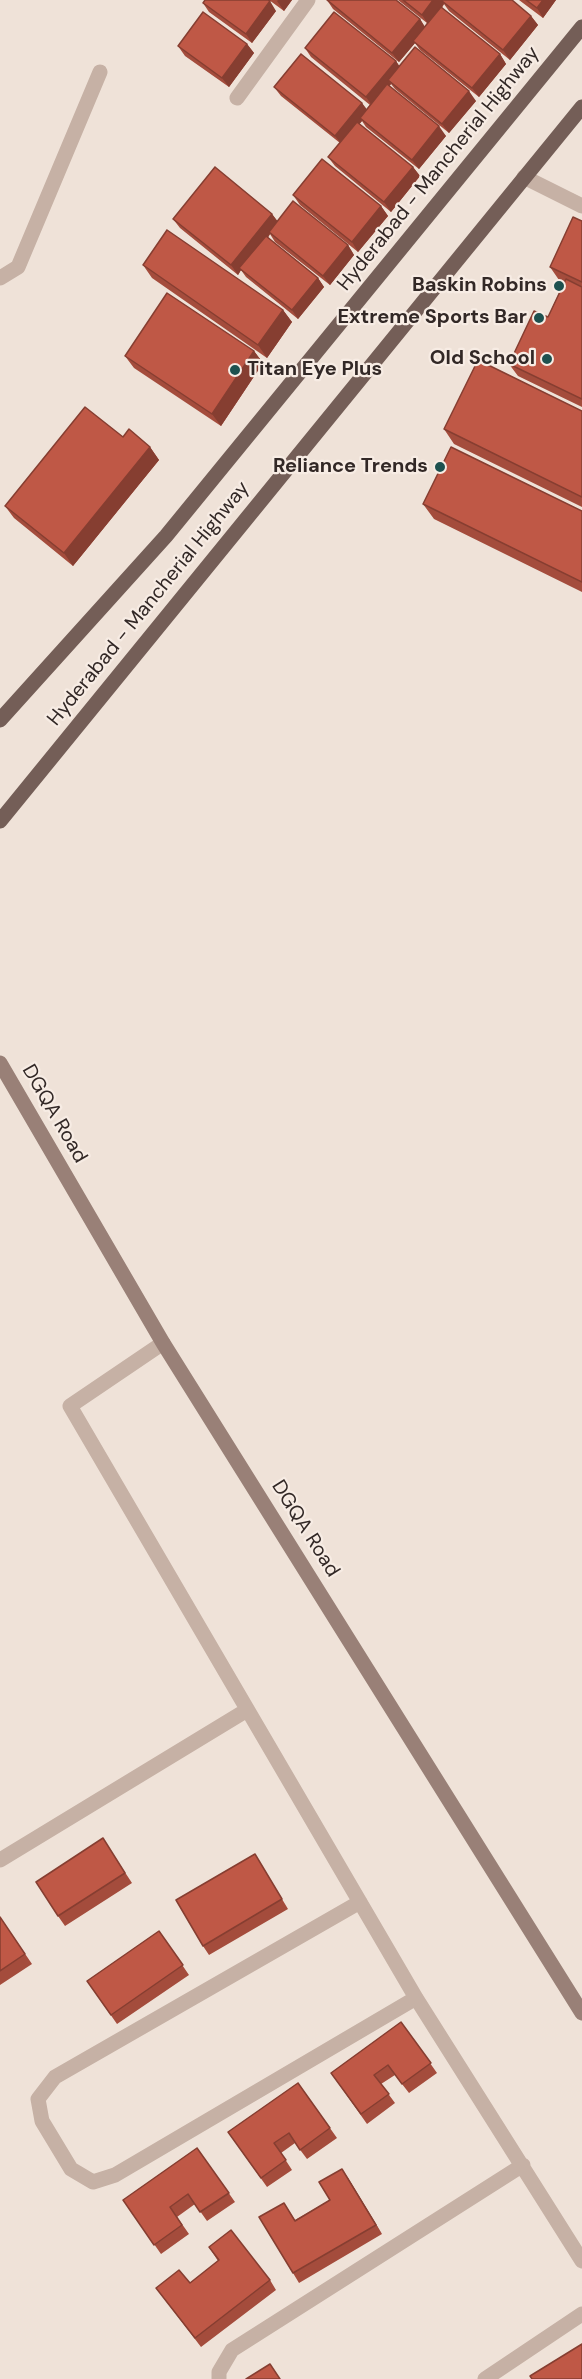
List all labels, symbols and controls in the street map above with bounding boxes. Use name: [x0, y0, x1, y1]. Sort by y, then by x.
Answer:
street label: Hyderabad - Mancherial Highway: [333, 42, 545, 296]
place label: Baskin Robins: [412, 274, 547, 298]
marker: Baskin Robins: [552, 279, 566, 293]
place label: Extreme Sports Bar: [337, 306, 527, 330]
marker: Extreme Sports Bar: [532, 311, 546, 325]
place label: Old School: [430, 347, 535, 371]
marker: Old School: [540, 352, 554, 366]
place label: Titan Eye Plus: [247, 358, 382, 382]
marker: Titan Eye Plus: [228, 363, 242, 377]
place label: Reliance Trends: [273, 455, 428, 479]
marker: Reliance Trends: [433, 460, 447, 474]
street label: Hyderabad - Mancherial Highway: [43, 477, 255, 731]
street label: DGQA Road: [16, 1061, 92, 1167]
street label: DGQA Road: [266, 1476, 344, 1582]

